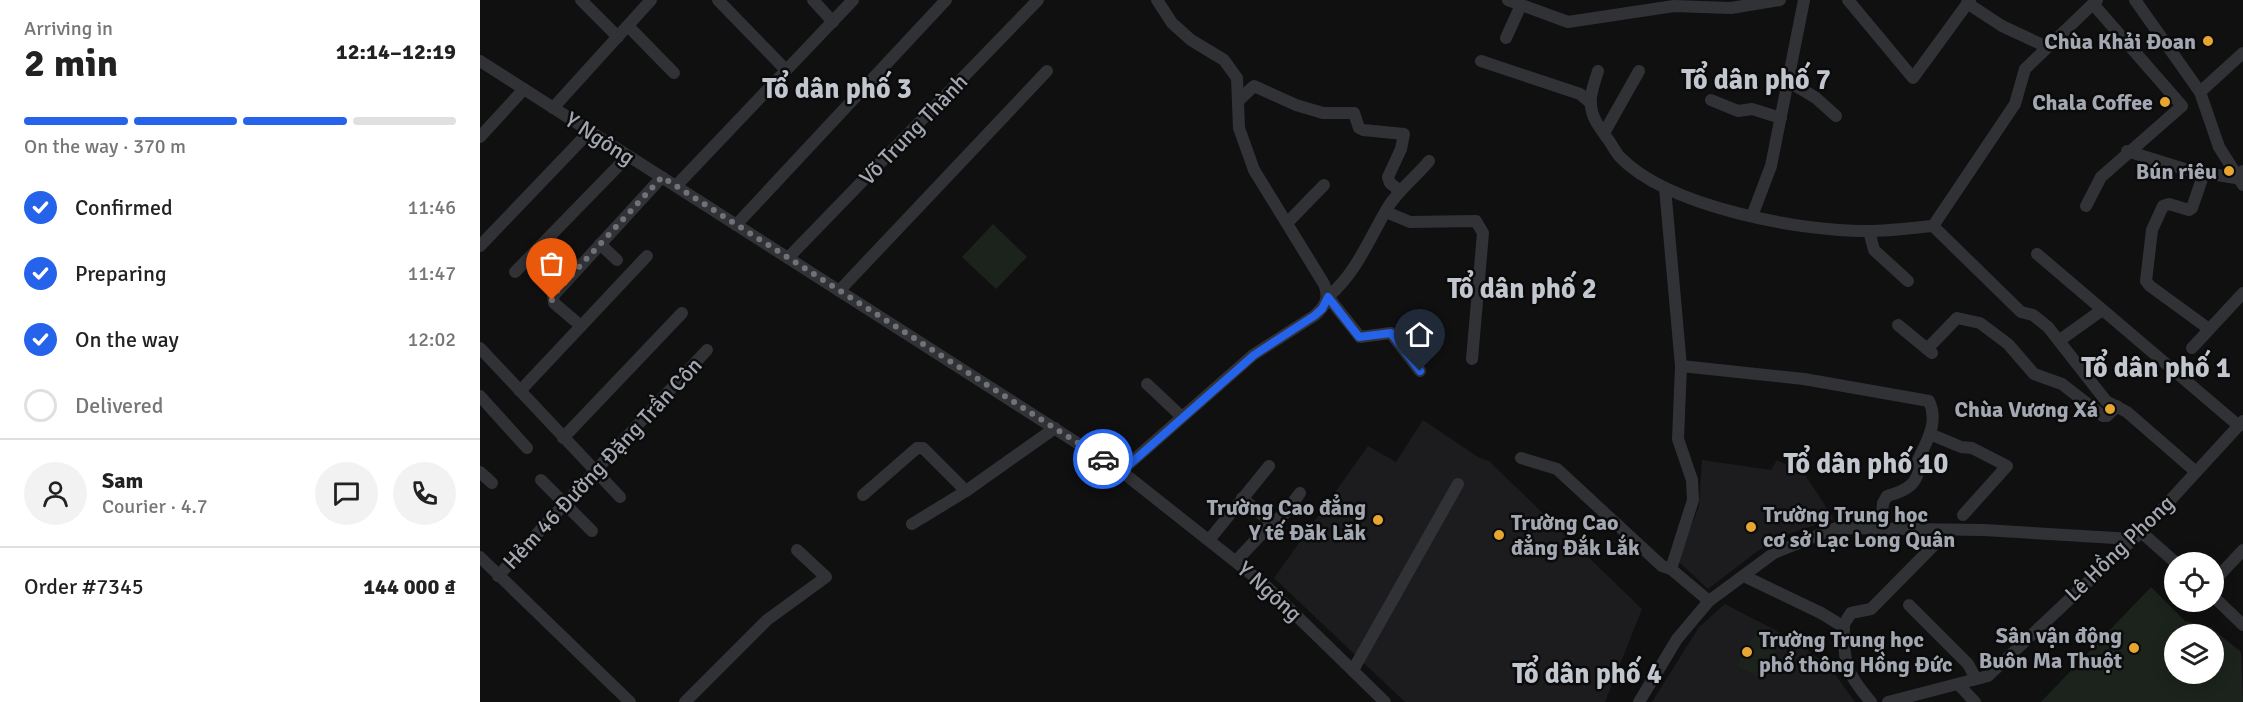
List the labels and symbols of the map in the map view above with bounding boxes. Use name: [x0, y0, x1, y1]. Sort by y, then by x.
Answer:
place label: Chùa Khải Đoan: [2044, 28, 2196, 55]
marker: Chùa Khải Đoan: [2201, 34, 2215, 48]
district label: Tổ dân phố 7: [1681, 61, 1831, 97]
street label: Võ Trung Thành: [854, 68, 973, 191]
district label: Tổ dân phố 3: [762, 70, 912, 106]
place label: Chala Coffee: [2032, 89, 2153, 116]
marker: Chala Coffee: [2158, 95, 2172, 109]
street label: Y Ngông: [560, 106, 640, 171]
place label: Bún riêu: [2136, 158, 2217, 185]
marker: Bún riêu: [2222, 164, 2236, 178]
pin: [526, 238, 577, 300]
district label: Tổ dân phố 2: [1447, 270, 1597, 306]
pin: [1394, 309, 1445, 371]
district label: Tổ dân phố 1: [2081, 349, 2231, 385]
street label: Hẻm 46 Đường Đặng Trần Côn: [497, 352, 708, 575]
place label: Chùa Vương Xá: [1955, 396, 2098, 423]
marker: Chùa Vương Xá: [2103, 402, 2117, 416]
courier: [1073, 429, 1133, 489]
district label: Tổ dân phố 10: [1784, 445, 1948, 481]
street label: Lê Hồng Phong: [2059, 490, 2179, 607]
place label: Trường Cao đẳng Y tế Đăk Lăk: [1207, 494, 1366, 546]
place label: Trường Trung học cơ sở Lạc Long Quân: [1763, 501, 1955, 553]
place label: Trường Cao đẳng Đắk Lắk: [1511, 509, 1640, 561]
marker: Trường Cao đẳng Y tế Đăk Lăk: [1371, 513, 1385, 527]
marker: Trường Trung học cơ sở Lạc Long Quân: [1744, 520, 1758, 534]
marker: Trường Cao đẳng Đắk Lắk: [1492, 528, 1506, 542]
street label: Y Ngông: [1232, 555, 1308, 627]
place label: Sân vận động Buôn Ma Thuột: [1979, 622, 2122, 674]
place label: Trường Trung học phổ thông Hồng Đức: [1759, 626, 1952, 678]
marker: Sân vận động Buôn Ma Thuột: [2127, 641, 2141, 655]
marker: Trường Trung học phổ thông Hồng Đức: [1740, 645, 1754, 659]
district label: Tổ dân phố 4: [1512, 655, 1662, 691]

